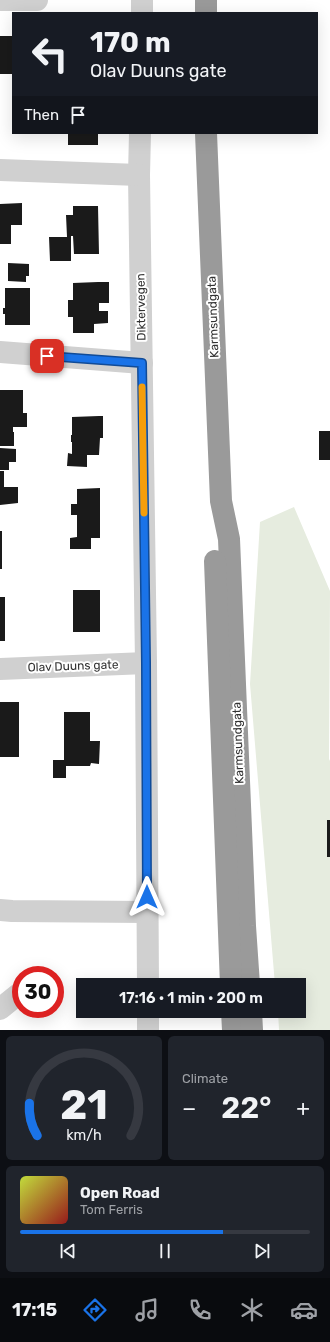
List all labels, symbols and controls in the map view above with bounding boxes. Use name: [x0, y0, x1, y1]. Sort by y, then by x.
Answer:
text: 170 m: [90, 26, 171, 59]
icon: left: [24, 28, 76, 80]
text: Olav Duuns gate: [90, 60, 227, 82]
icon: arrive: [67, 104, 89, 126]
text: Then: [24, 106, 59, 124]
street label: Diktervegen: [133, 273, 149, 341]
street label: Karmsundgata: [205, 276, 221, 358]
pin: [30, 339, 64, 373]
icon: arrive: [36, 345, 58, 367]
street label: Olav Duuns gate: [27, 657, 119, 675]
street label: Karmsundgata: [230, 702, 246, 784]
position arrow: [126, 876, 168, 918]
speed limit sign: 30: [12, 966, 64, 1018]
text: 17:16 · 1 min · 200 m: [119, 989, 263, 1007]
text: Climate: [182, 1071, 228, 1086]
text: 21: [60, 1080, 108, 1129]
text: 22°: [221, 1090, 271, 1126]
text: −: [182, 1095, 196, 1122]
text: +: [296, 1095, 310, 1122]
text: km/h: [66, 1127, 102, 1144]
text: Open Road: [80, 1184, 160, 1202]
text: Tom Ferris: [80, 1202, 143, 1217]
icon: previous: [57, 1240, 79, 1262]
icon: pause: [154, 1240, 176, 1262]
icon: next: [251, 1240, 273, 1262]
icon: directions: [81, 1296, 109, 1324]
icon: music: [133, 1296, 161, 1324]
icon: phone: [186, 1296, 214, 1324]
icon: climate: [238, 1296, 266, 1324]
icon: car: [290, 1296, 318, 1324]
text: 17:15: [12, 1299, 57, 1321]

